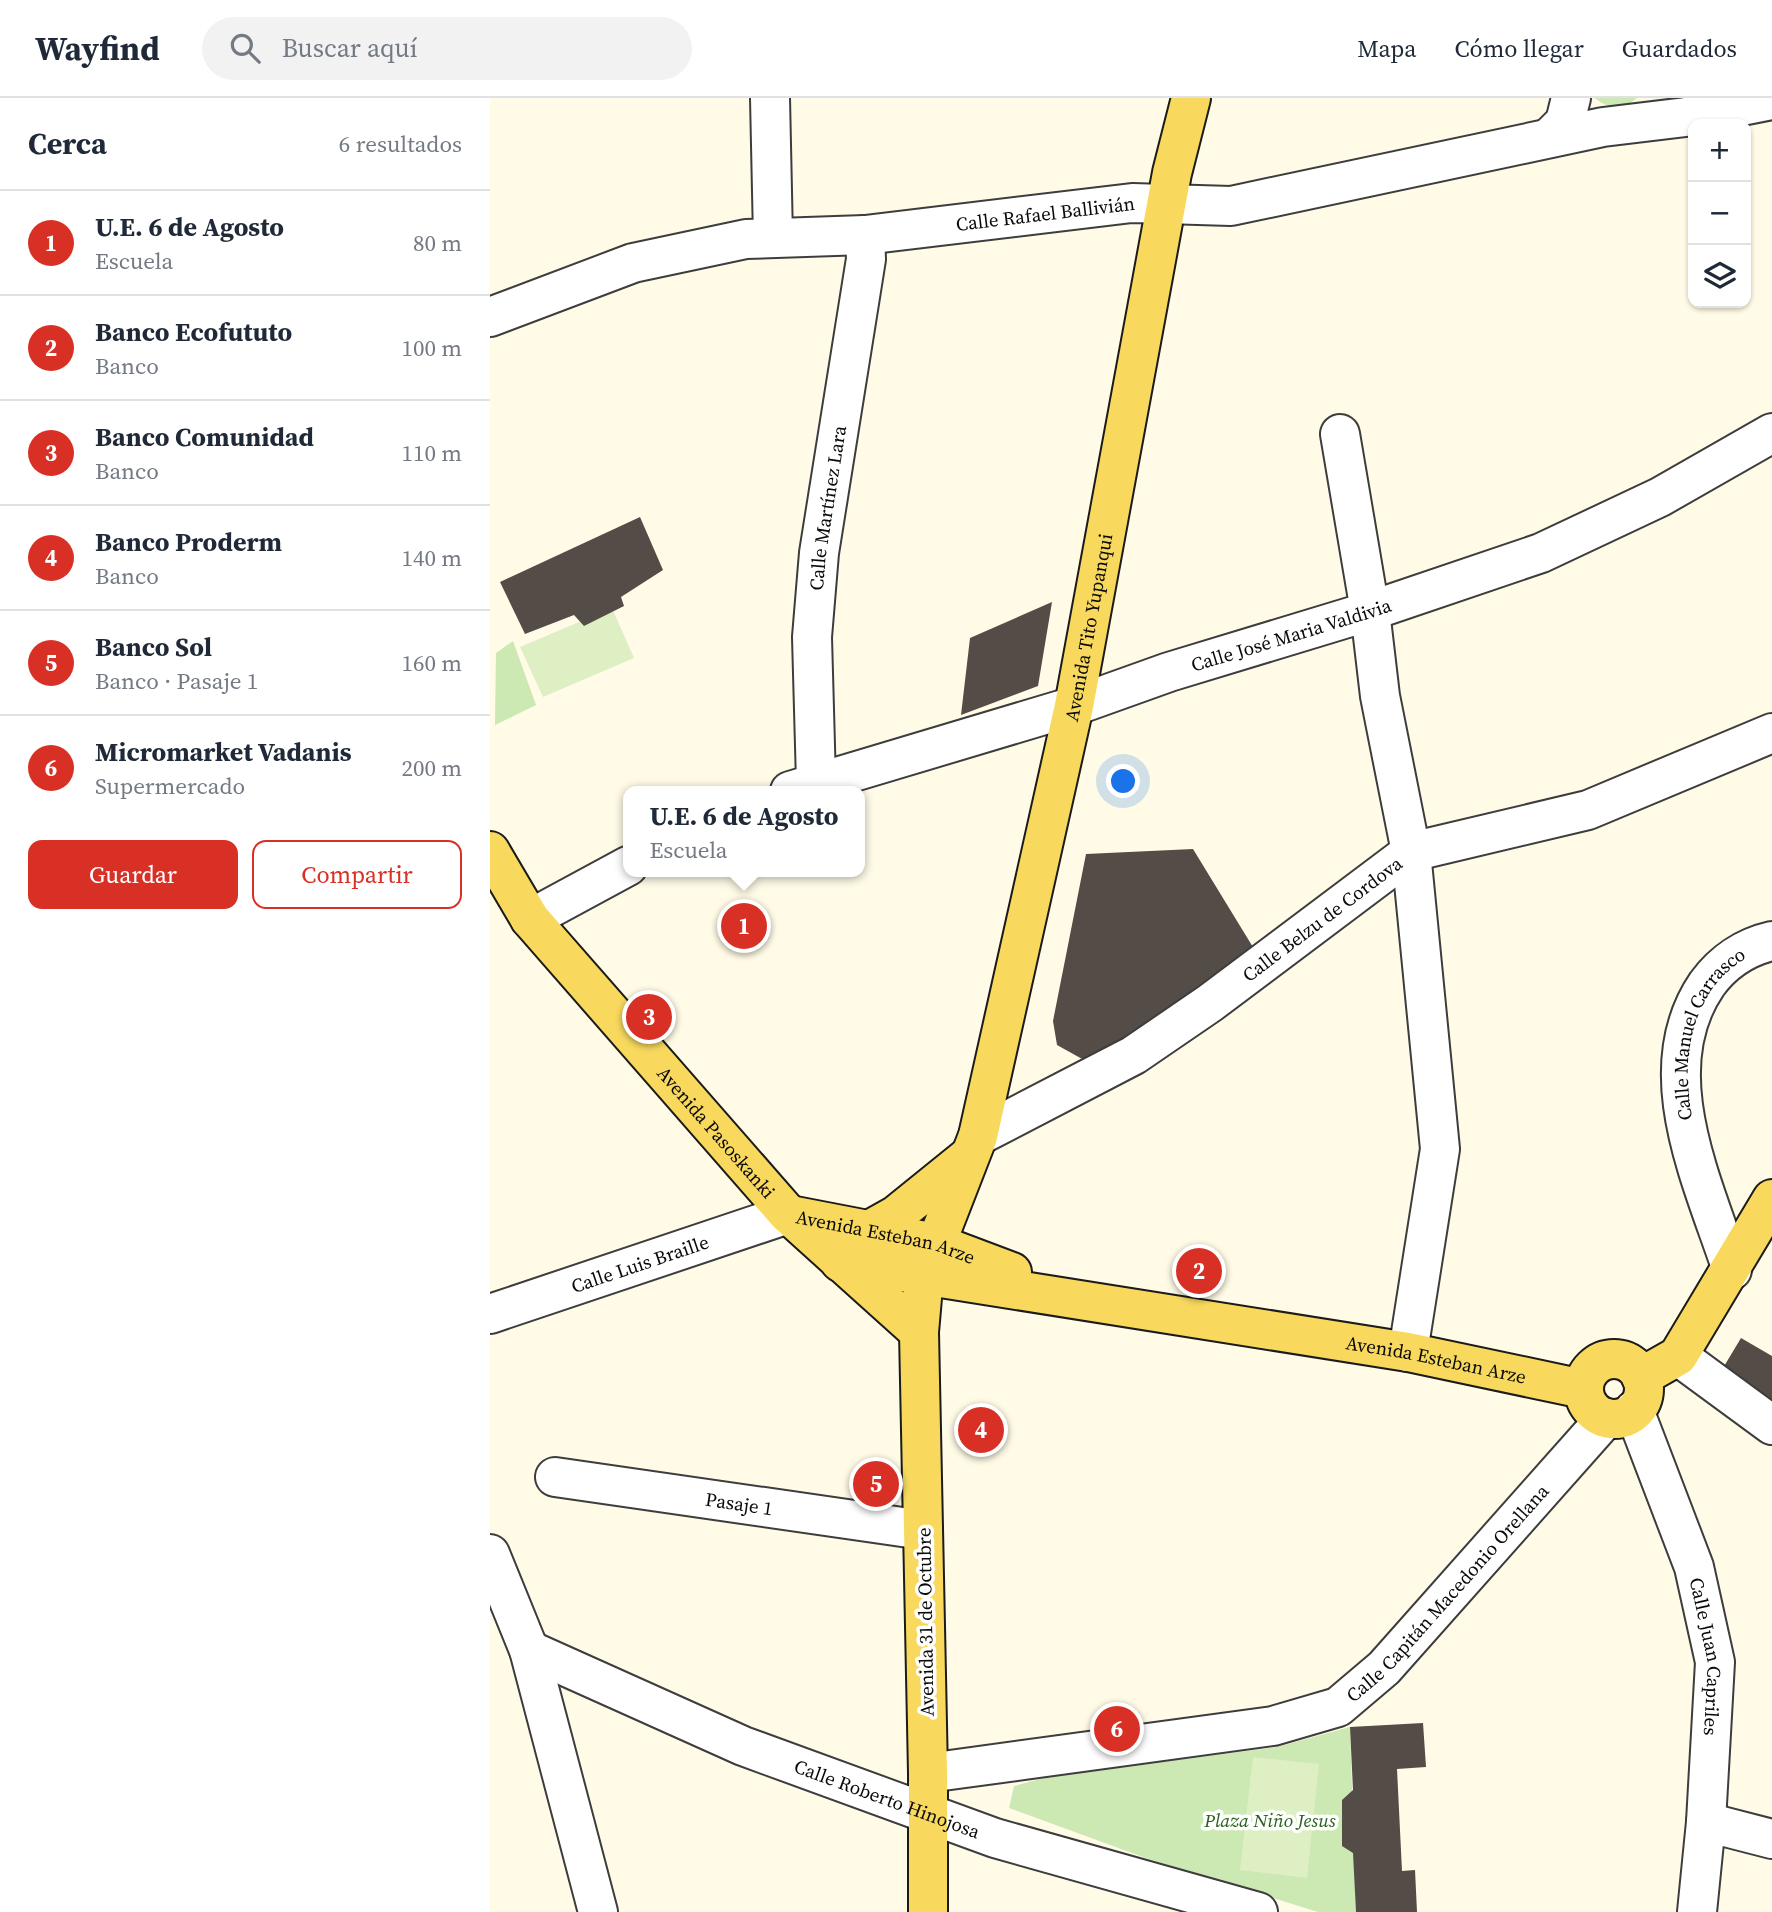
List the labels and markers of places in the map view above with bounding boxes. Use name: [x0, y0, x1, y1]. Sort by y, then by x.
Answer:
pin: 1: [721, 900, 767, 952]
pin: 3: [626, 991, 672, 1043]
pin: 2: [1176, 1245, 1222, 1297]
pin: 4: [958, 1404, 1004, 1456]
pin: 5: [853, 1458, 899, 1510]
pin: 6: [1094, 1703, 1140, 1755]

